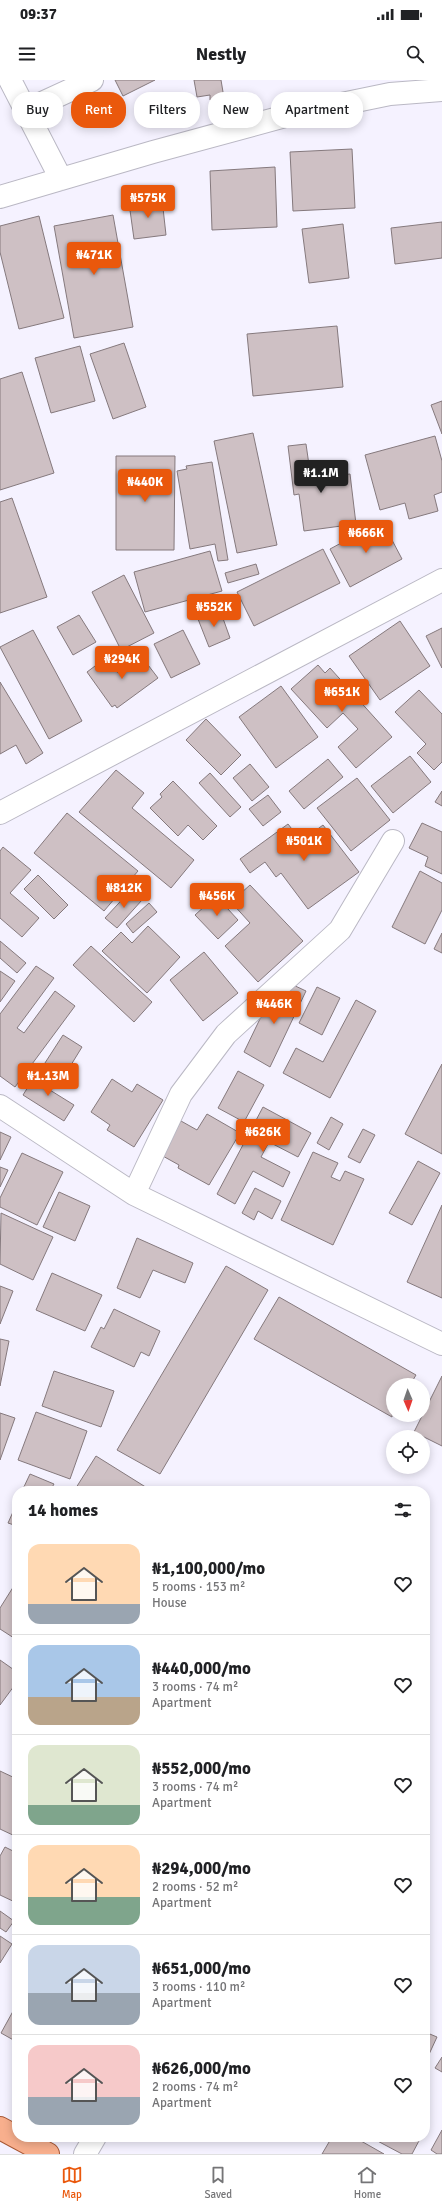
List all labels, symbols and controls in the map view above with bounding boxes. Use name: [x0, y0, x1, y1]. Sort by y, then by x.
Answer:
text: 09:37: [20, 5, 57, 23]
icon: menu: [16, 43, 38, 65]
text: Nestly: [196, 43, 246, 65]
icon: search: [404, 43, 426, 65]
chip: Buy: [12, 92, 63, 128]
chip: Rent: [71, 92, 126, 128]
chip: Filters: [134, 92, 200, 128]
chip: New: [208, 92, 263, 128]
chip: Apartment: [271, 92, 363, 128]
pin: ₦575K: [120, 185, 176, 219]
text: ₦575K: [130, 190, 166, 206]
pin: ₦471K: [66, 242, 122, 276]
text: ₦471K: [76, 247, 112, 263]
pin: ₦1.1M: [293, 460, 349, 494]
text: ₦1.1M: [303, 465, 339, 481]
pin: ₦440K: [117, 469, 173, 503]
text: ₦440K: [127, 474, 163, 490]
pin: ₦666K: [338, 520, 394, 554]
text: ₦666K: [348, 525, 384, 541]
pin: ₦552K: [186, 594, 242, 628]
text: ₦552K: [196, 599, 232, 615]
pin: ₦294K: [94, 646, 150, 680]
text: ₦294K: [104, 651, 140, 667]
pin: ₦651K: [314, 679, 370, 713]
text: ₦651K: [324, 684, 360, 700]
pin: ₦501K: [276, 828, 332, 862]
text: ₦501K: [286, 833, 322, 849]
pin: ₦812K: [96, 875, 152, 909]
text: ₦812K: [106, 880, 142, 896]
pin: ₦456K: [189, 883, 245, 917]
text: ₦456K: [199, 888, 235, 904]
pin: ₦446K: [246, 991, 302, 1025]
text: ₦446K: [256, 996, 292, 1012]
pin: ₦1.13M: [15, 1063, 81, 1097]
text: ₦1.13M: [27, 1068, 69, 1084]
pin: ₦626K: [235, 1119, 291, 1153]
text: ₦626K: [245, 1124, 281, 1140]
north arrow: [386, 1378, 430, 1422]
map controls: [386, 1378, 430, 1474]
button: locate: [386, 1430, 430, 1474]
icon: filters: [392, 1499, 414, 1521]
text: 14 homes: [28, 1500, 98, 1521]
text: ₦1,100,000/mo: [152, 1558, 265, 1579]
icon: home: [60, 1560, 108, 1608]
icon: heart: [392, 1573, 414, 1595]
text: 5 rooms · 153 m²: [152, 1579, 245, 1595]
text: House: [152, 1595, 187, 1611]
text: ₦440,000/mo: [152, 1658, 251, 1679]
icon: home: [60, 1661, 108, 1709]
icon: heart: [392, 1674, 414, 1696]
text: 3 rooms · 74 m²: [152, 1679, 238, 1695]
text: Apartment: [152, 1695, 212, 1711]
text: ₦552,000/mo: [152, 1758, 251, 1779]
icon: home: [60, 1761, 108, 1809]
icon: heart: [392, 1774, 414, 1796]
text: 3 rooms · 74 m²: [152, 1779, 238, 1795]
text: Apartment: [152, 1795, 212, 1811]
text: ₦294,000/mo: [152, 1858, 251, 1879]
icon: home: [60, 1861, 108, 1909]
icon: heart: [392, 1874, 414, 1896]
text: 2 rooms · 52 m²: [152, 1879, 238, 1895]
text: Apartment: [152, 1895, 212, 1911]
text: ₦651,000/mo: [152, 1958, 251, 1979]
icon: home: [60, 1961, 108, 2009]
icon: heart: [392, 1974, 414, 1996]
text: 3 rooms · 110 m²: [152, 1979, 245, 1995]
text: Apartment: [152, 1995, 212, 2011]
text: ₦626,000/mo: [152, 2058, 251, 2079]
icon: home: [60, 2061, 108, 2109]
icon: heart: [392, 2074, 414, 2096]
text: 2 rooms · 74 m²: [152, 2079, 238, 2095]
text: Apartment: [152, 2095, 212, 2111]
tab: Map: [61, 2164, 83, 2201]
tab: Saved: [204, 2164, 232, 2201]
tab: Home: [354, 2164, 381, 2201]

